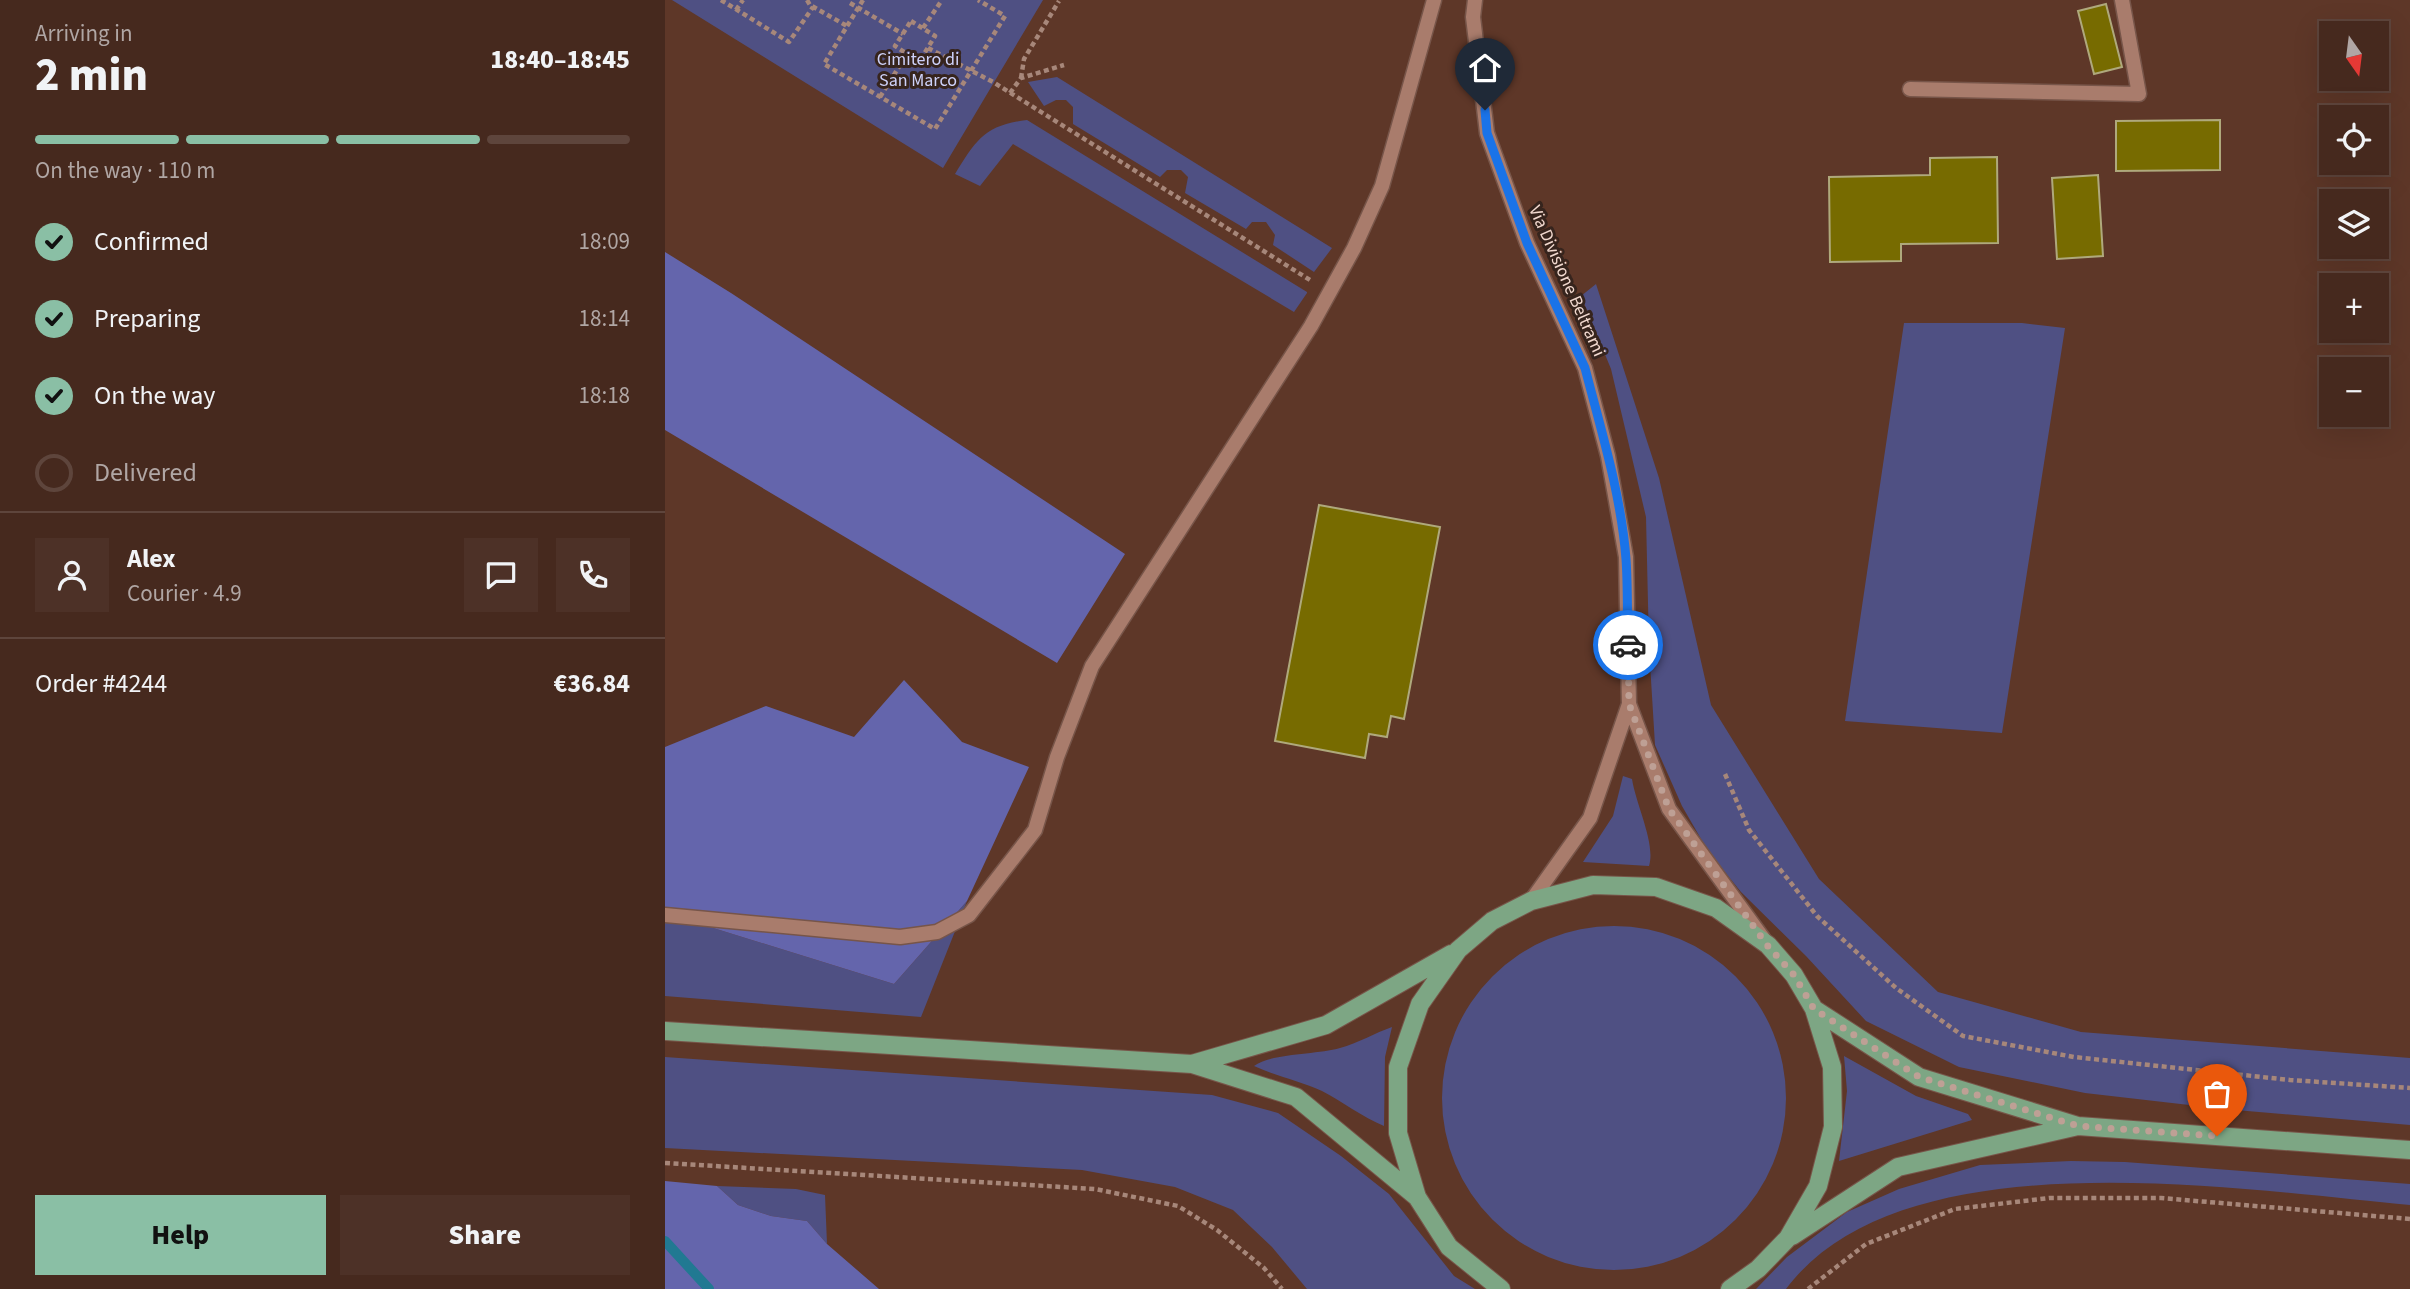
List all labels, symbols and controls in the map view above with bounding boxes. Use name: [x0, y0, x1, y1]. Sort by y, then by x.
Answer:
text: Arriving in: [35, 17, 133, 50]
north arrow: [2319, 21, 2389, 91]
map controls: [2319, 21, 2389, 427]
pin: [1455, 38, 1515, 110]
text: 18:40–18:45: [490, 41, 630, 78]
text: 2 min: [35, 43, 148, 108]
park label: Cimitero di San Marco: [877, 47, 959, 93]
icon: home: [1466, 49, 1504, 87]
button: locate: [2319, 105, 2389, 175]
text: On the way · 110 m: [35, 154, 215, 187]
button: layers: [2319, 189, 2389, 259]
street label: Via Divisione Beltrami: [1522, 201, 1612, 361]
icon: check: [35, 223, 73, 261]
text: Confirmed: [94, 223, 209, 260]
text: 18:09: [579, 225, 630, 258]
button: +: [2319, 273, 2389, 343]
icon: check: [35, 300, 73, 338]
text: Preparing: [94, 300, 200, 337]
text: 18:14: [579, 302, 630, 335]
button: −: [2319, 357, 2389, 427]
icon: check: [35, 377, 73, 415]
text: On the way: [94, 377, 215, 414]
text: 18:18: [579, 379, 630, 412]
text: Delivered: [94, 454, 197, 491]
button: person: [35, 538, 109, 612]
button: chat: [464, 538, 538, 612]
button: phone: [556, 538, 630, 612]
text: Alex: [127, 540, 176, 577]
text: Courier · 4.9: [127, 577, 242, 610]
courier: [1593, 610, 1663, 680]
icon: car: [1609, 626, 1647, 664]
text: Order #4244: [35, 665, 167, 702]
text: €36.84: [554, 665, 630, 702]
pin: [2187, 1064, 2247, 1136]
icon: bag: [2198, 1075, 2236, 1113]
button: Help: [35, 1195, 326, 1275]
button: Share: [340, 1195, 630, 1275]

